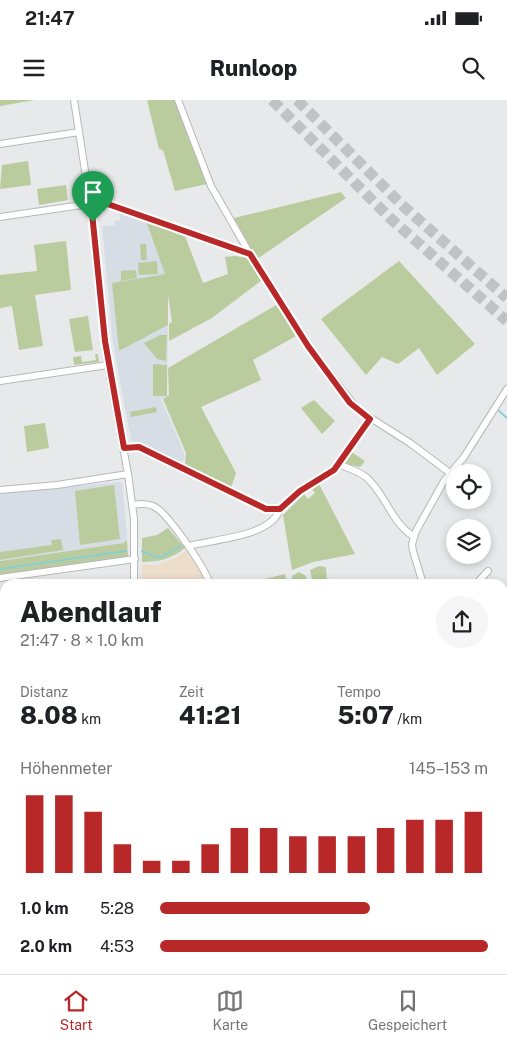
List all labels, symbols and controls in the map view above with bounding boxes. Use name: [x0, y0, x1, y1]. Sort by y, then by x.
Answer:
text: 21:47: [25, 7, 75, 29]
icon: menu: [20, 54, 48, 82]
icon: search: [459, 54, 487, 82]
text: Runloop: [210, 55, 297, 81]
pin: [72, 171, 114, 222]
icon: arrive: [79, 178, 107, 206]
map controls: [446, 464, 491, 564]
button: locate: [446, 464, 491, 509]
button: layers: [446, 519, 491, 564]
text: Abendlauf: [20, 595, 161, 628]
button: share: [436, 596, 488, 648]
text: 21:47 · 8 × 1.0 km: [20, 631, 144, 650]
text: Distanz: [20, 684, 68, 700]
text: Zeit: [179, 684, 204, 700]
text: Tempo: [337, 684, 381, 700]
text: 8.08: [20, 700, 78, 730]
text: 41:21: [179, 700, 241, 730]
text: 5:07: [337, 700, 394, 730]
text: km: [78, 711, 101, 727]
text: /km: [394, 711, 422, 727]
text: Höhenmeter: [20, 759, 113, 778]
text: 145–153 m: [409, 759, 488, 778]
text: 1.0 km: [20, 899, 69, 918]
text: 5:28: [100, 899, 134, 918]
text: 2.0 km: [20, 937, 72, 956]
text: 4:53: [100, 937, 134, 956]
tab: Start: [60, 987, 93, 1033]
tab: Karte: [213, 987, 248, 1033]
tab: Gespeichert: [368, 987, 447, 1033]

